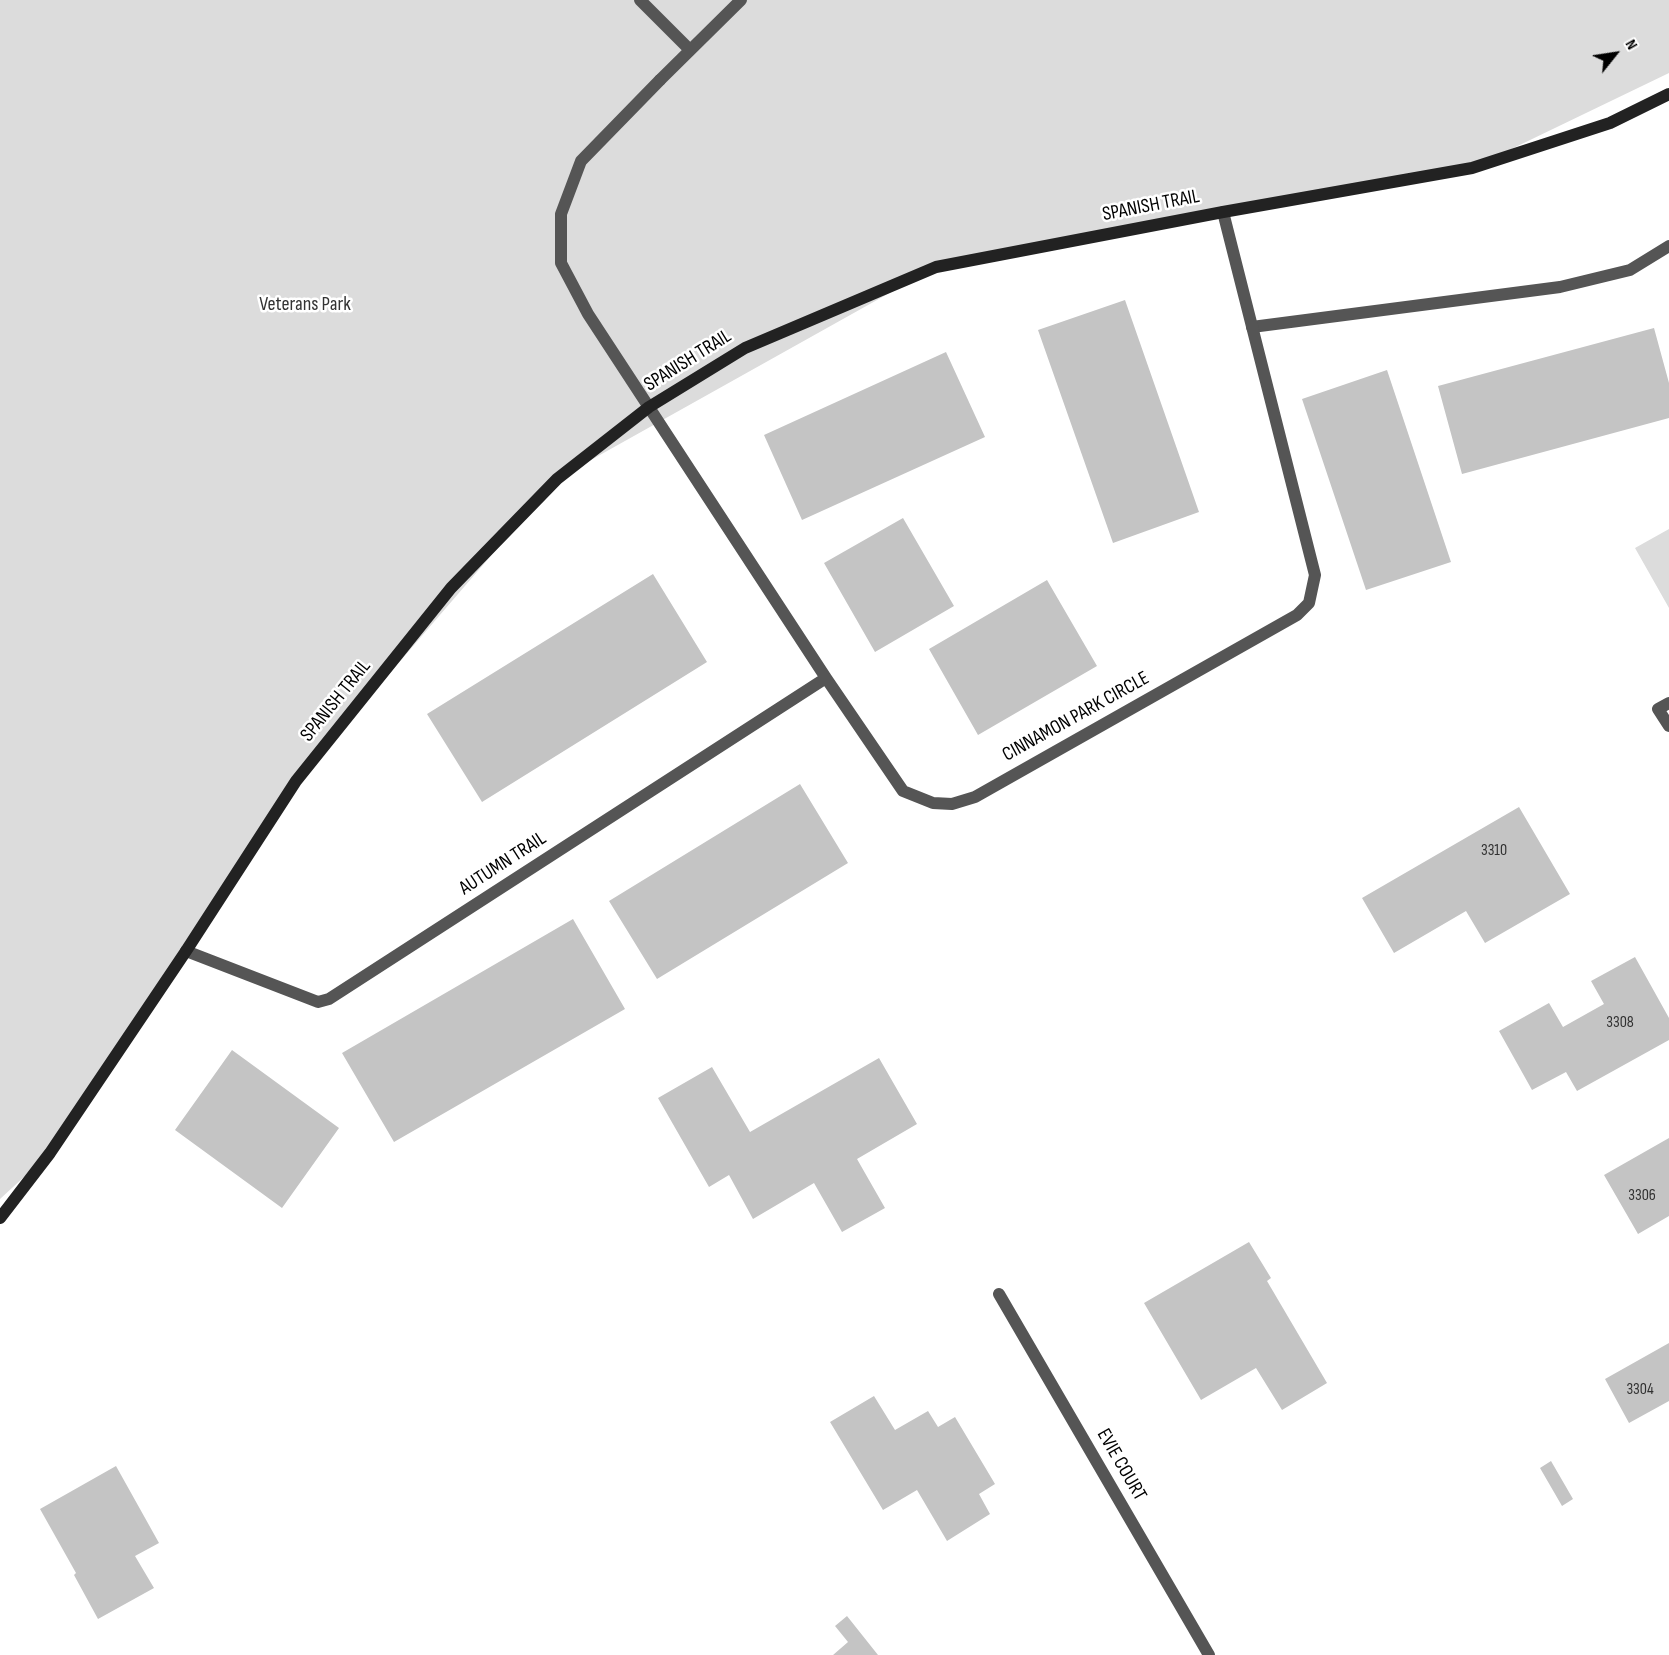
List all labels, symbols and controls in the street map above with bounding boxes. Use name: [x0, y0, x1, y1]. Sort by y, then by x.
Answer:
north arrow: [1585, 24, 1645, 84]
text: N: [1621, 36, 1641, 53]
street label: SPANISH TRAIL: [1100, 185, 1202, 227]
park label: Veterans Park: [259, 293, 351, 317]
street label: SPANISH TRAIL: [640, 325, 736, 397]
street label: SPANISH TRAIL: [296, 655, 376, 747]
street label: CINNAMON PARK CIRCLE: [998, 667, 1154, 767]
street label: AUTUMN TRAIL: [455, 827, 551, 901]
house number: 3310: [1481, 841, 1507, 861]
house number: 3308: [1606, 1013, 1634, 1033]
house number: 3306: [1628, 1186, 1656, 1206]
house number: 3304: [1626, 1380, 1654, 1400]
street label: EVIE COURT: [1091, 1425, 1151, 1505]

